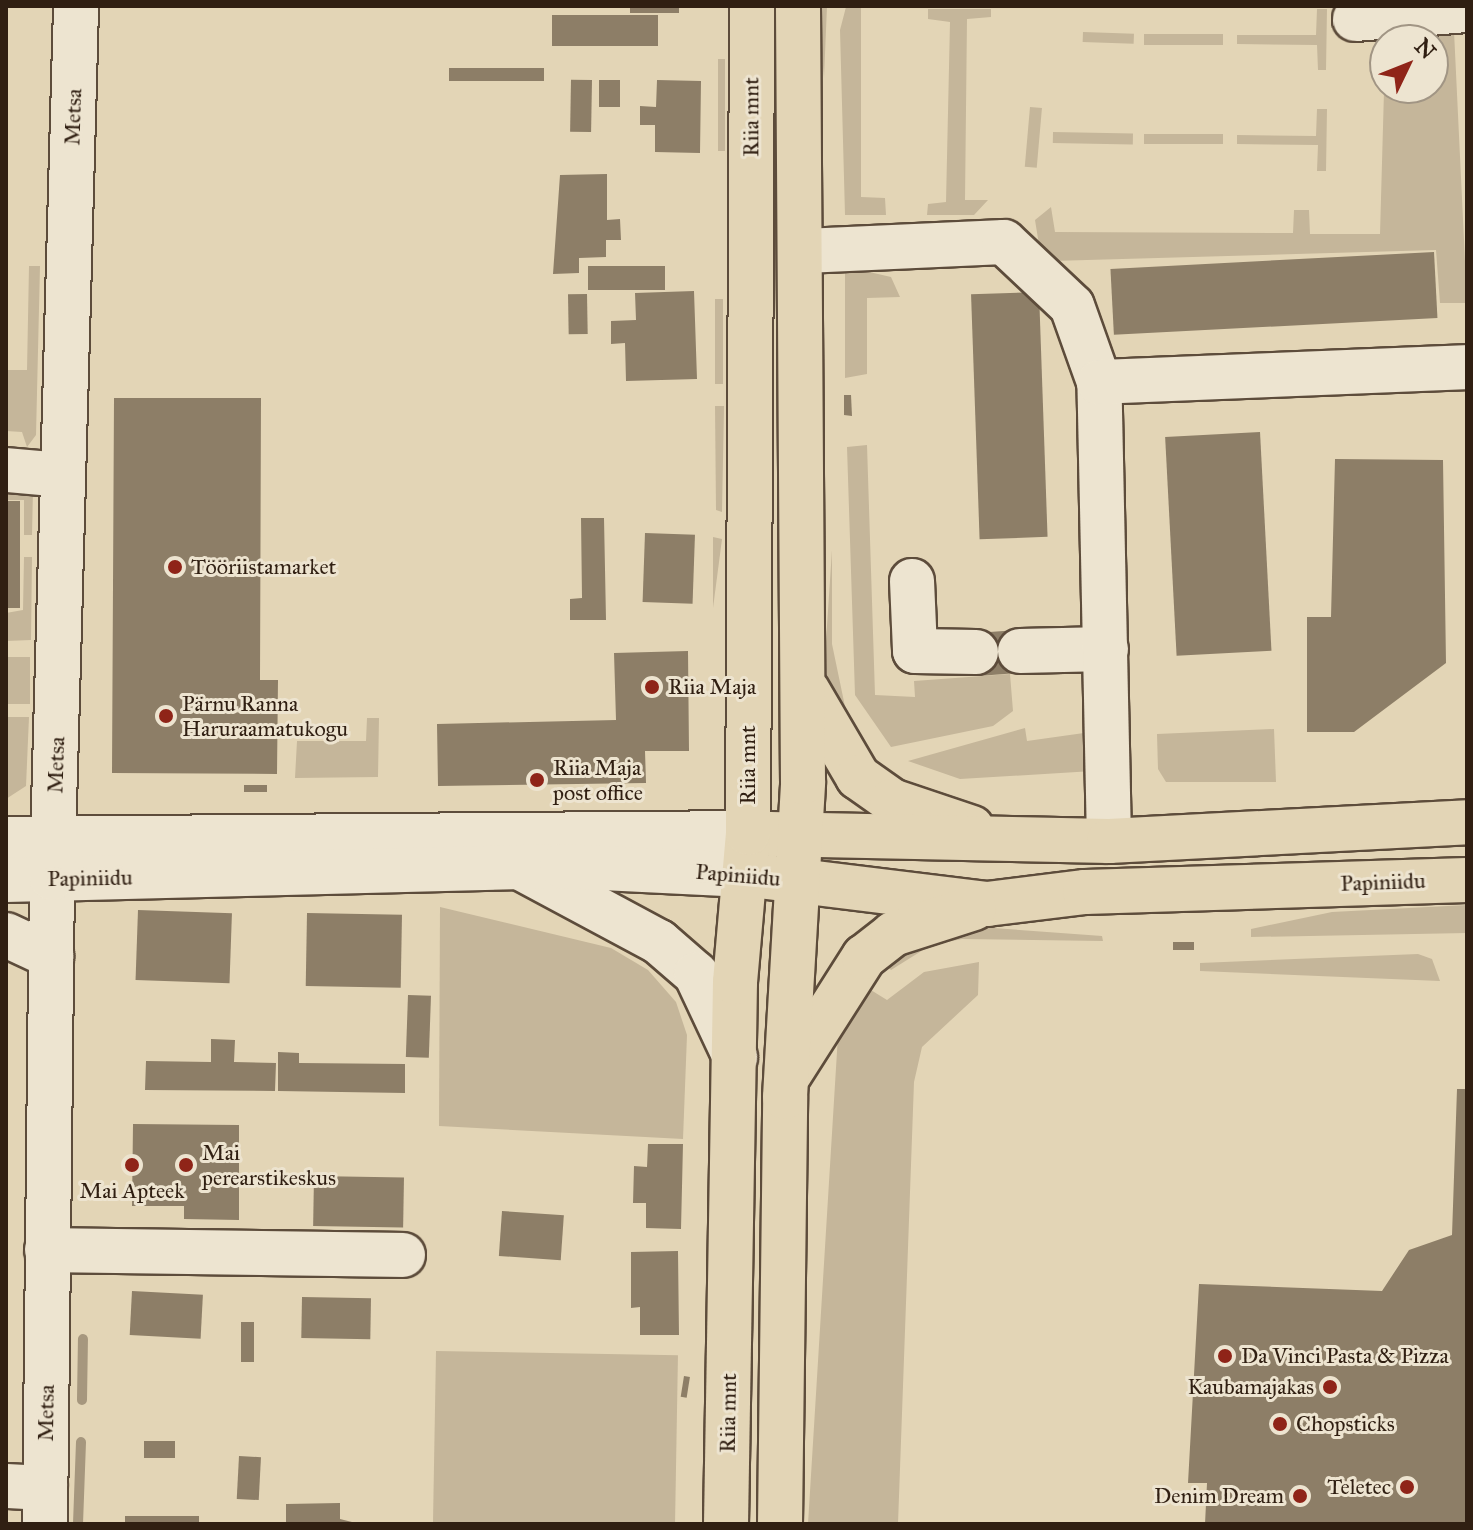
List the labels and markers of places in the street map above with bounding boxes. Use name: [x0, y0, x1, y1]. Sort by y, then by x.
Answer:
place label: Tööriistamarket: [191, 554, 336, 580]
marker: Tööriistamarket: [166, 558, 184, 576]
place label: Riia Maja: [668, 674, 756, 700]
marker: Riia Maja: [643, 678, 661, 696]
place label: Pärnu Ranna Haruraamatukogu: [182, 690, 348, 742]
marker: Pärnu Ranna Haruraamatukogu: [157, 707, 175, 725]
place label: Riia Maja post office: [553, 754, 643, 806]
marker: Riia Maja post office: [528, 771, 546, 789]
place label: Mai perearstikeskus: [202, 1139, 336, 1190]
marker: Mai Apteek: [123, 1156, 141, 1174]
marker: Mai perearstikeskus: [177, 1156, 195, 1174]
place label: Mai Apteek: [80, 1178, 184, 1204]
place label: Da Vinci Pasta & Pizza: [1241, 1343, 1449, 1369]
marker: Da Vinci Pasta & Pizza: [1216, 1347, 1234, 1365]
place label: Kaubamajakas: [1187, 1374, 1314, 1400]
marker: Kaubamajakas: [1321, 1378, 1339, 1396]
place label: Chopsticks: [1296, 1411, 1395, 1437]
marker: Chopsticks: [1271, 1415, 1289, 1433]
place label: Teletec: [1327, 1474, 1391, 1500]
marker: Teletec: [1398, 1478, 1416, 1496]
place label: Denim Dream: [1154, 1483, 1284, 1509]
marker: Denim Dream: [1291, 1487, 1309, 1505]

